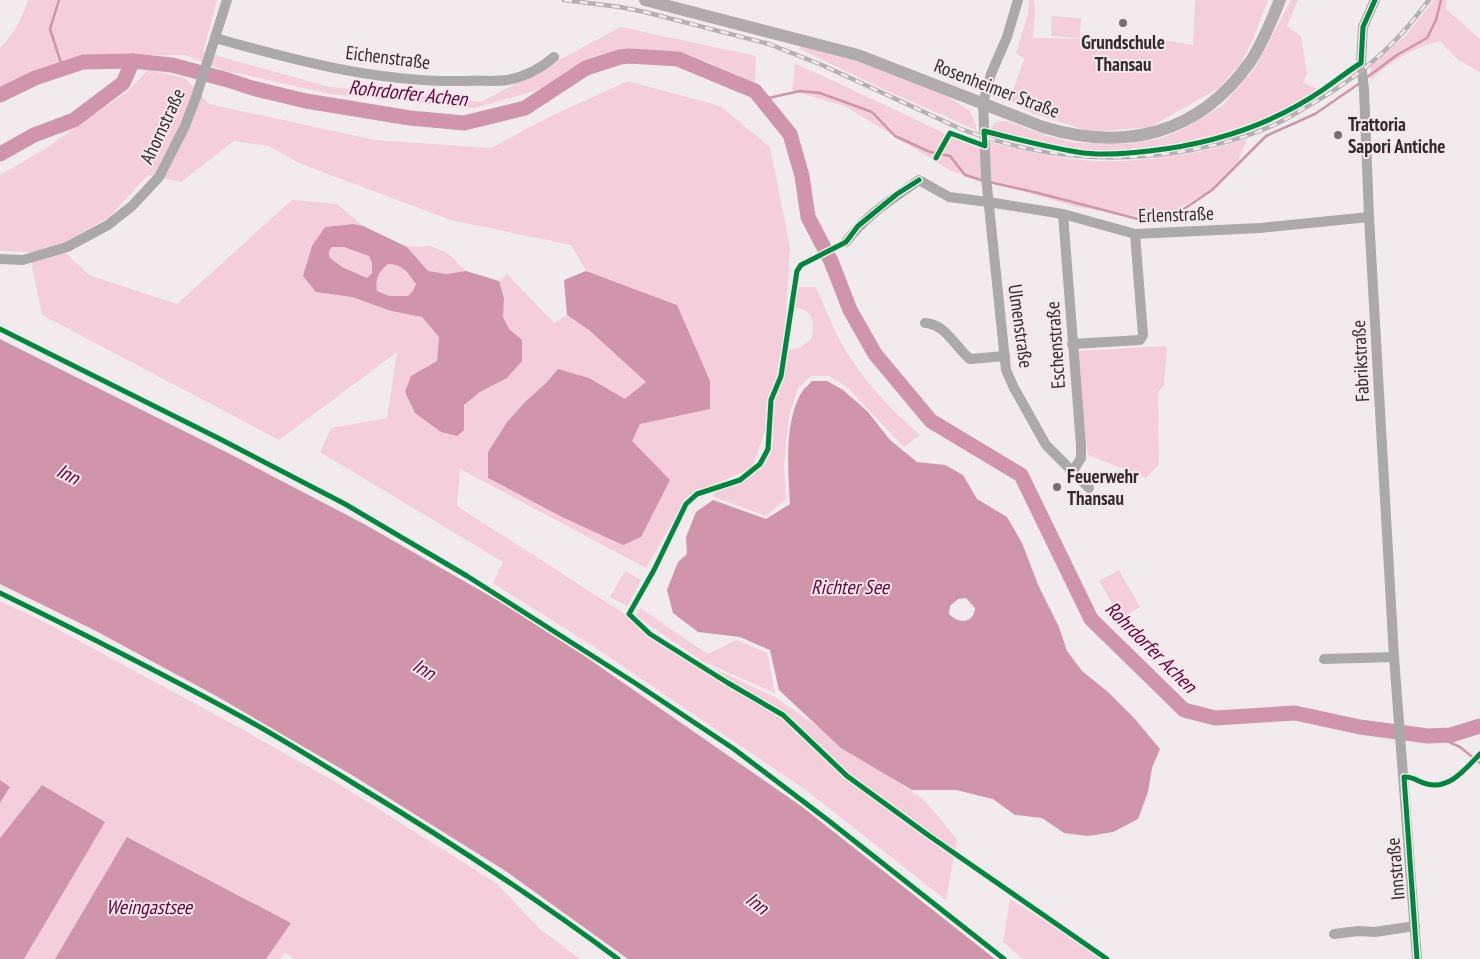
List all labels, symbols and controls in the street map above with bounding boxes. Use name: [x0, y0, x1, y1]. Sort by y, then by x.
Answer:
marker: Grundschule Thansau: [1117, 17, 1129, 29]
place label: Grundschule Thansau: [1081, 30, 1165, 76]
street label: Eichenstraße: [344, 40, 432, 74]
street label: Rosenheimer Straße: [931, 53, 1063, 123]
water label: Rohrdorfer Achen: [347, 74, 470, 112]
street label: Ahornstraße: [134, 84, 190, 168]
place label: Trattoria Sapori Antiche: [1348, 112, 1445, 158]
marker: Trattoria Sapori Antiche: [1332, 129, 1344, 141]
street label: Erlenstraße: [1138, 201, 1214, 227]
street label: Ulmenstraße: [1003, 283, 1039, 370]
street label: Eschenstraße: [1040, 300, 1070, 389]
street label: Fabrikstraße: [1346, 319, 1374, 403]
water label: Inn: [52, 457, 85, 491]
place label: Feuerwehr Thansau: [1067, 464, 1139, 510]
marker: Feuerwehr Thansau: [1051, 481, 1063, 493]
water label: Richter See: [811, 574, 891, 600]
water label: Rohrdorfer Achen: [1100, 596, 1203, 699]
water label: Inn: [408, 652, 441, 686]
street label: Innstraße: [1380, 837, 1410, 901]
water label: Inn: [740, 886, 775, 921]
water label: Weingastsee: [106, 894, 194, 920]

